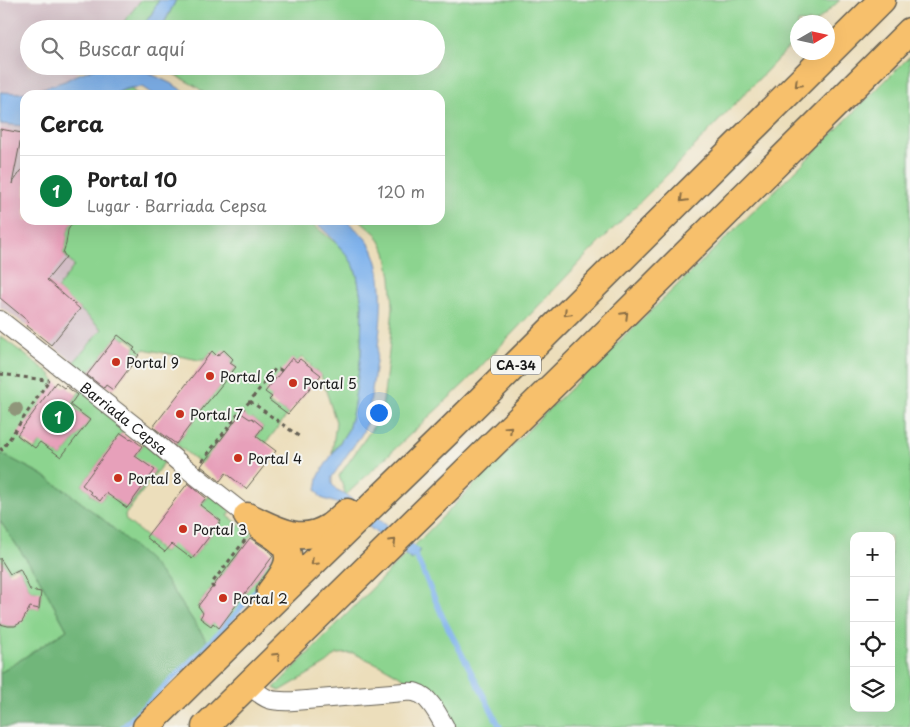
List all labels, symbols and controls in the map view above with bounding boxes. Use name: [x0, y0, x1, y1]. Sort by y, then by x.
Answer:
north arrow: [790, 15, 835, 60]
search box: [20, 20, 445, 75]
icon: search: [38, 34, 66, 62]
text: Buscar aquí: [78, 34, 185, 62]
one-way arrow: [794, 78, 803, 87]
text: Cerca: [40, 107, 104, 139]
text: Portal 10: [87, 165, 177, 193]
text: 1: [52, 179, 60, 203]
text: 120 m: [378, 179, 425, 203]
text: Lugar · Barriada Cepsa: [87, 193, 267, 217]
one-way arrow: [679, 193, 688, 202]
one-way arrow: [564, 308, 573, 317]
one-way arrow: [619, 312, 628, 321]
place label: Portal 9: [126, 352, 179, 373]
marker: Portal 9: [110, 356, 122, 368]
road number: CA-34: [491, 356, 541, 374]
place label: Portal 6: [220, 366, 275, 387]
marker: Portal 6: [204, 370, 216, 382]
place label: Portal 5: [303, 373, 357, 394]
street label: Barriada Cepsa: [76, 377, 172, 459]
marker: Portal 5: [287, 377, 299, 389]
pin: 1: [42, 398, 74, 436]
your location: [366, 400, 392, 426]
place label: Portal 7: [190, 404, 243, 425]
marker: Portal 7: [174, 408, 186, 420]
one-way arrow: [503, 426, 512, 435]
place label: Portal 4: [248, 448, 302, 469]
marker: Portal 4: [232, 452, 244, 464]
place label: Portal 8: [128, 468, 182, 489]
marker: Portal 8: [112, 472, 124, 484]
place label: Portal 3: [193, 519, 247, 540]
marker: Portal 3: [177, 523, 189, 535]
map controls: [850, 532, 895, 712]
button: +: [850, 532, 895, 577]
one-way arrow: [387, 539, 396, 548]
one-way arrow: [311, 556, 320, 565]
button: −: [850, 577, 895, 622]
place label: Portal 2: [233, 588, 288, 609]
marker: Portal 2: [217, 592, 229, 604]
button: locate: [850, 622, 895, 667]
one-way arrow: [271, 653, 280, 662]
button: layers: [850, 667, 895, 712]

